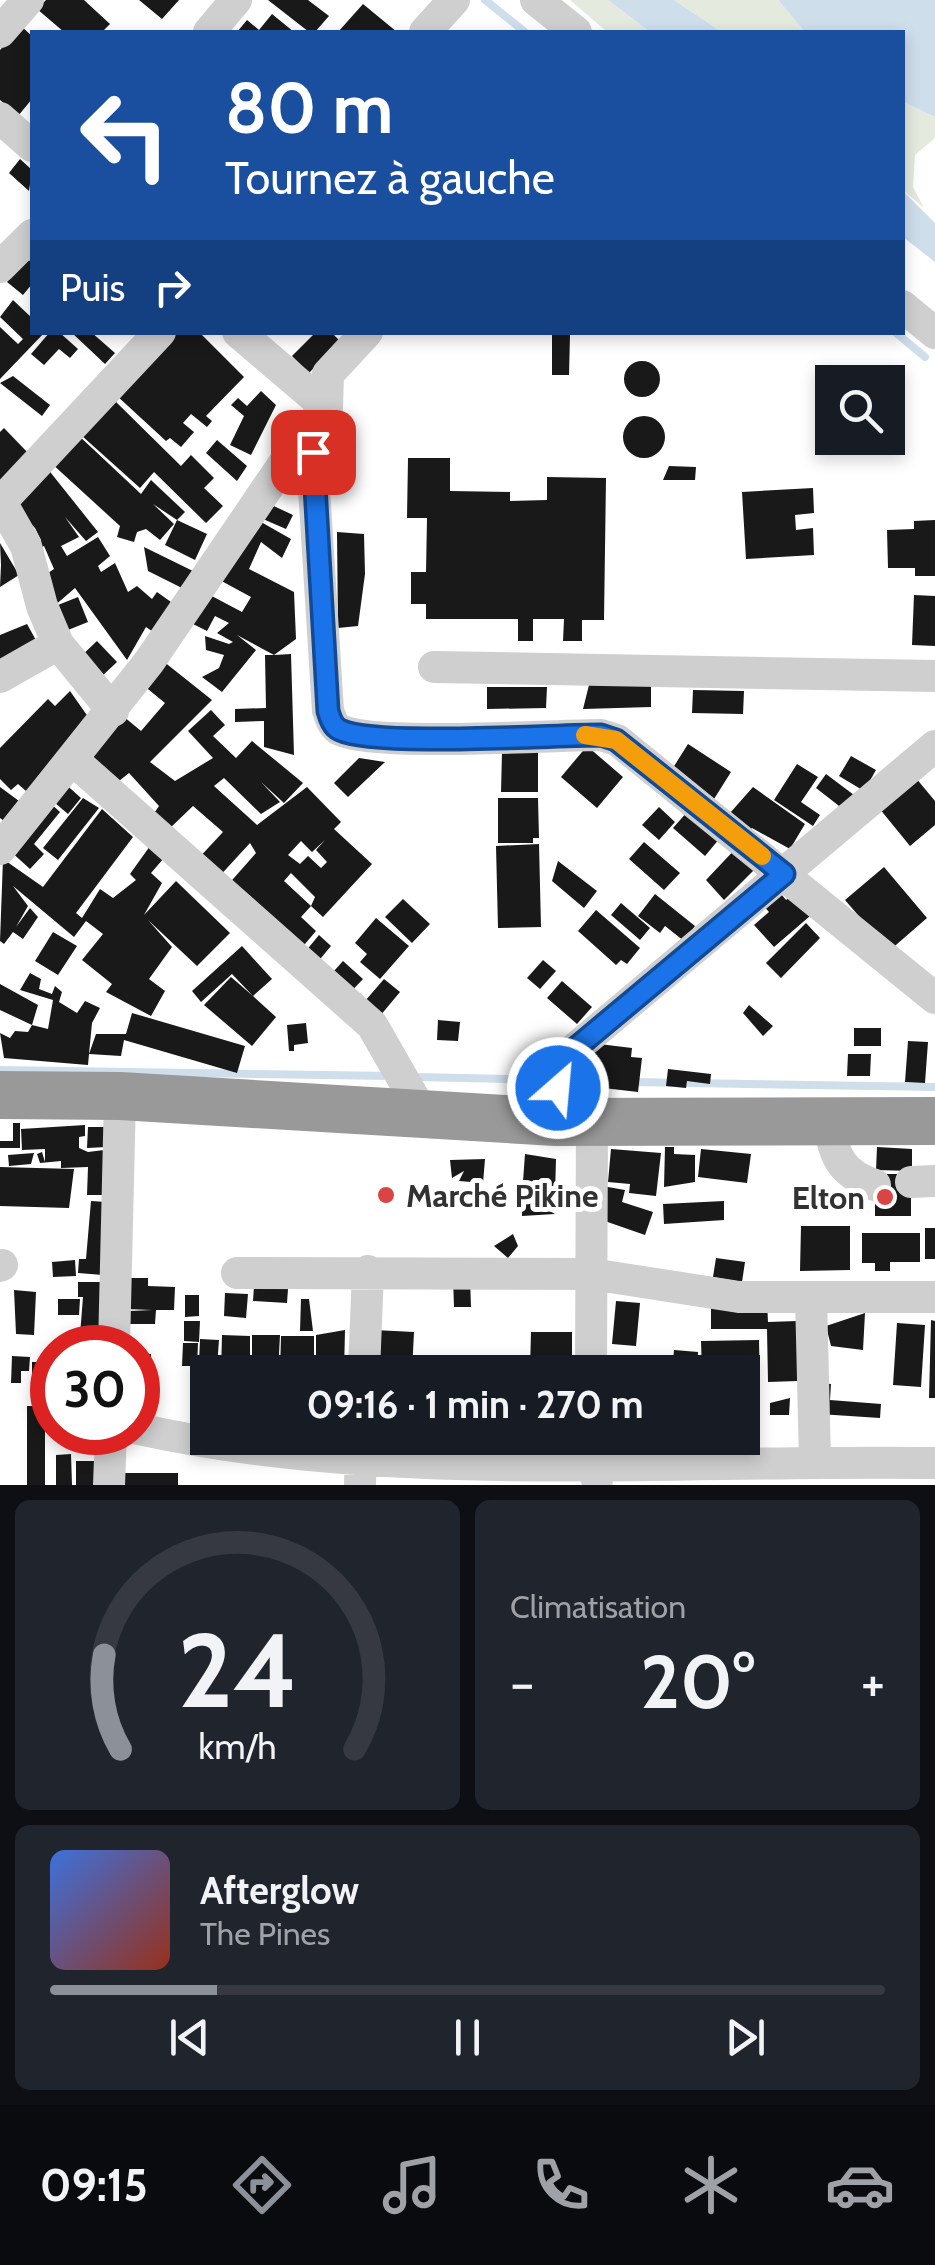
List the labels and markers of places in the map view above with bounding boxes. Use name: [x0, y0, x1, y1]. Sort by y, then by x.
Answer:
pin: [271, 410, 356, 495]
place label: Marché Pikine: [406, 1176, 598, 1215]
place label: Elton: [792, 1178, 865, 1217]
marker: Marché Pikine: [375, 1184, 397, 1206]
marker: Elton: [874, 1186, 896, 1208]

